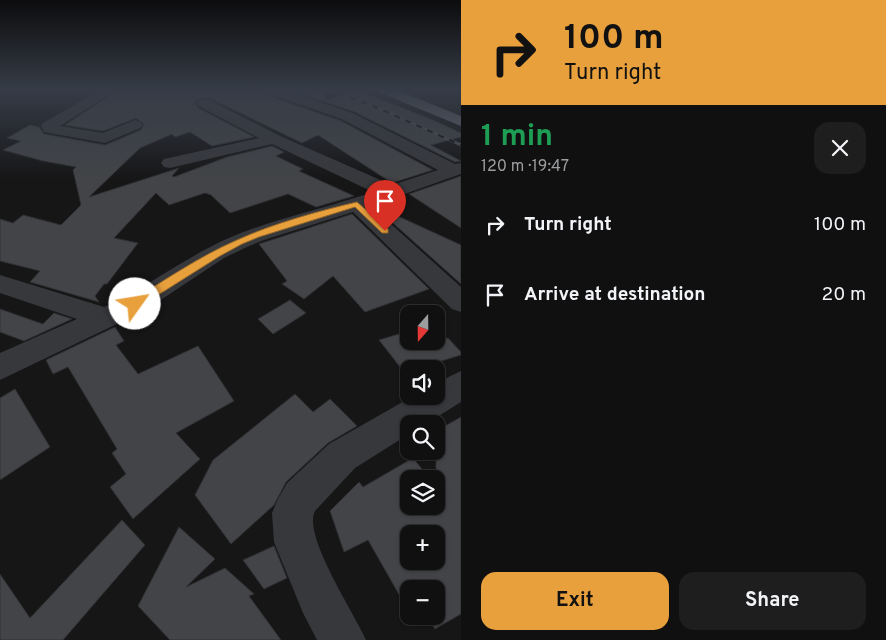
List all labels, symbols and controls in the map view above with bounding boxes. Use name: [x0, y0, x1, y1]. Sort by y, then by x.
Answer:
text: 100 m: [564, 17, 664, 61]
icon: right: [481, 20, 546, 85]
text: Turn right: [564, 60, 661, 87]
text: 1 min: [481, 119, 553, 156]
button: close: [814, 122, 866, 174]
text: 120 m · 19:47: [481, 157, 569, 177]
pin: [364, 180, 406, 231]
icon: arrive: [371, 187, 399, 215]
icon: right: [481, 211, 509, 239]
text: Turn right: [524, 213, 612, 237]
text: 100 m: [814, 213, 866, 237]
position arrow: [108, 277, 160, 329]
icon: arrive: [481, 281, 509, 309]
text: Arrive at destination: [524, 283, 705, 307]
text: 20 m: [822, 283, 866, 307]
north arrow: [400, 305, 445, 350]
map controls: [400, 305, 445, 625]
button: sound: [400, 360, 445, 405]
button: search: [400, 415, 445, 460]
button: layers: [400, 470, 445, 515]
button: +: [400, 525, 445, 570]
button: Exit: [481, 572, 669, 630]
button: Share: [679, 572, 866, 630]
button: −: [400, 580, 445, 625]

